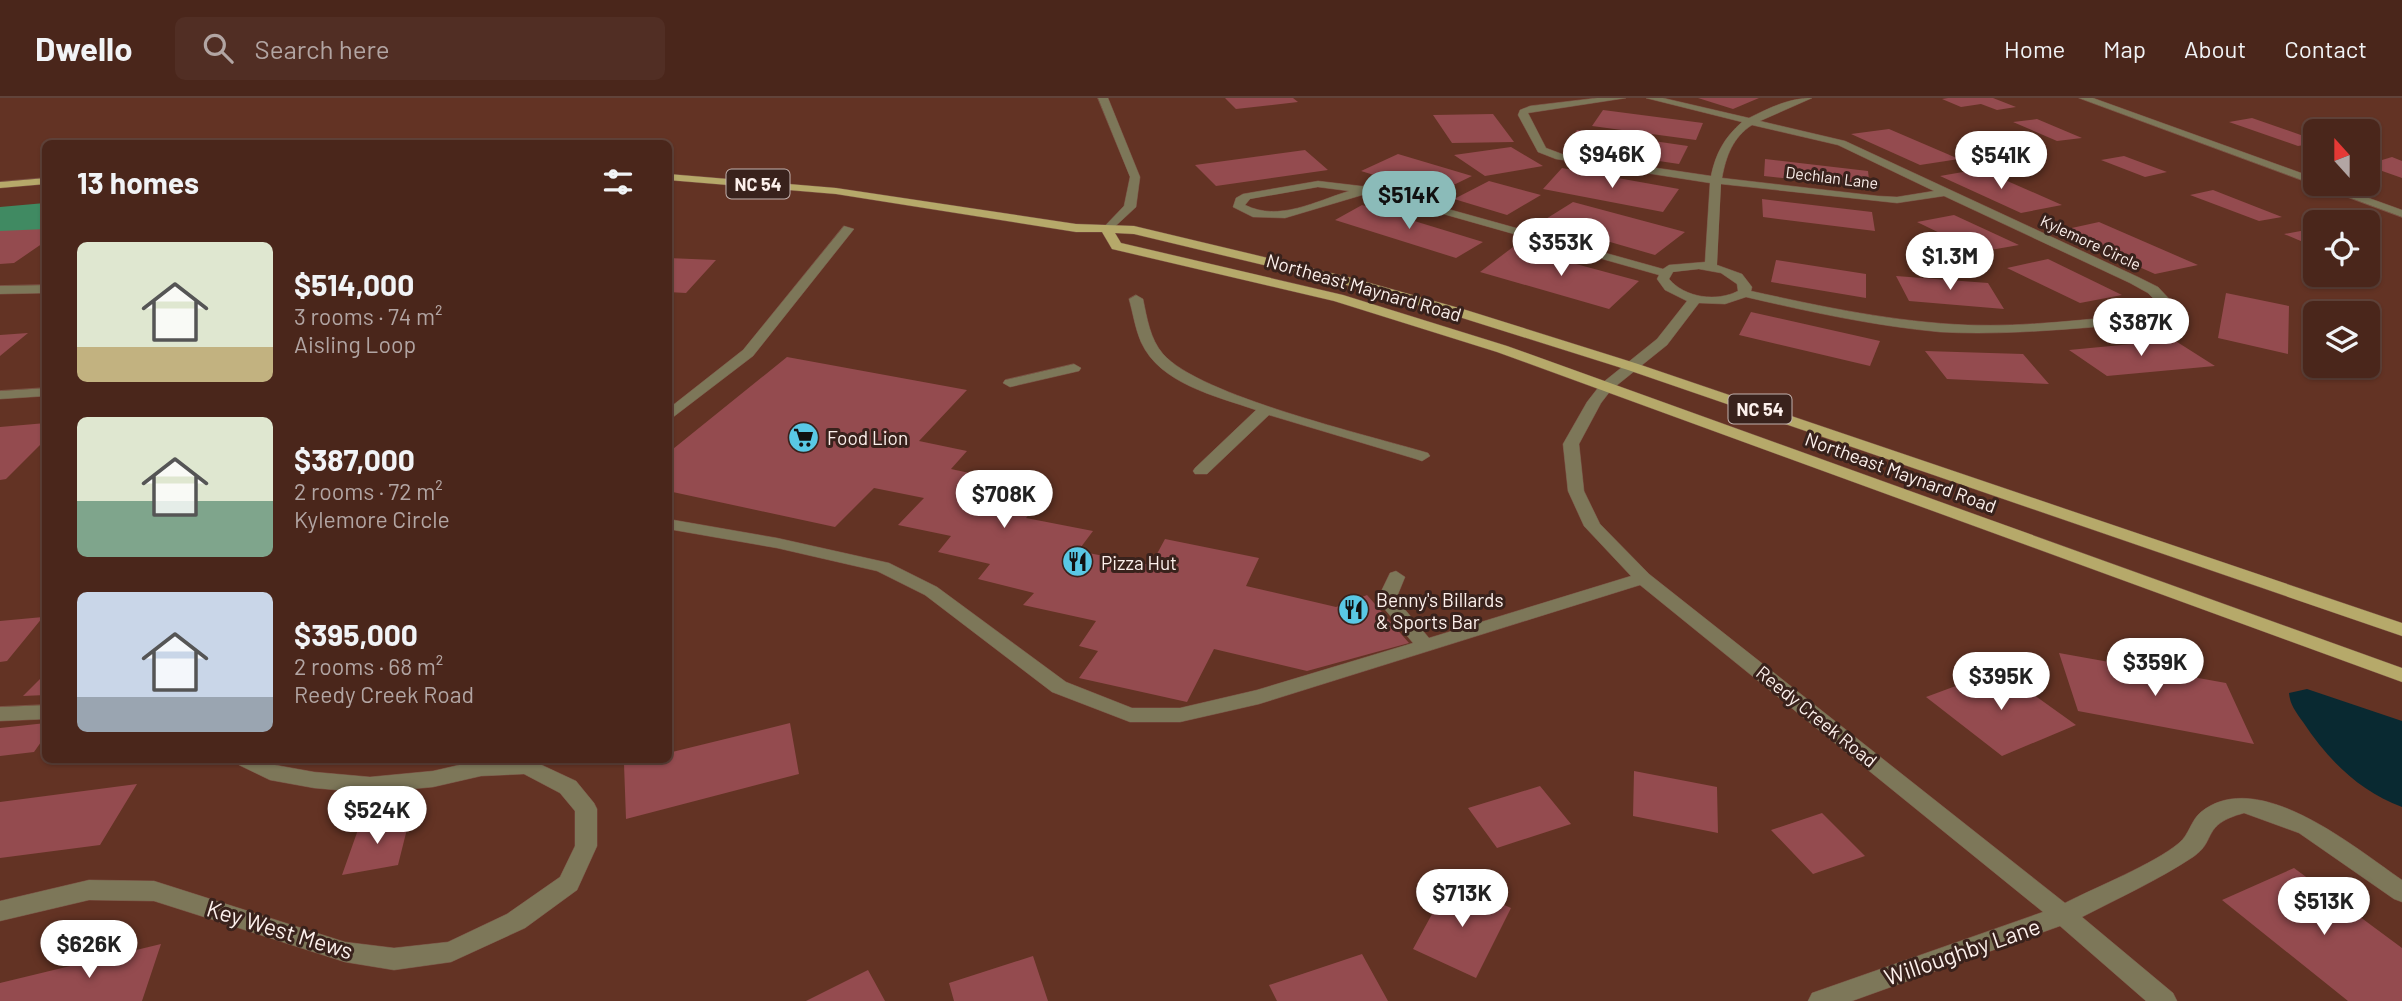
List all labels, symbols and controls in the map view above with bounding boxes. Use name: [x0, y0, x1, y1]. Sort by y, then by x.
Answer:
search box: [175, 17, 665, 80]
text: Dwello: [35, 28, 133, 68]
icon: search: [199, 29, 237, 67]
text: Search here: [255, 33, 390, 64]
text: Home: [2004, 34, 2065, 63]
text: Map: [2103, 34, 2146, 63]
text: About: [2184, 34, 2246, 63]
text: Contact: [2284, 34, 2367, 63]
north arrow: [2303, 119, 2380, 196]
map controls: [2303, 119, 2380, 378]
pin: $946K: [1563, 130, 1661, 190]
pin: $541K: [1952, 132, 2050, 191]
text: $946K: [1579, 139, 1645, 167]
text: $541K: [1971, 140, 2031, 168]
street label: Dechlan Lane: [1785, 162, 1879, 192]
icon: filters: [599, 163, 637, 201]
text: 13 homes: [77, 164, 199, 200]
road number: NC 54: [726, 170, 790, 198]
pin: $514K: [1360, 172, 1458, 231]
text: $514K: [1378, 180, 1440, 208]
street label: Kylemore Circle: [2038, 210, 2144, 274]
button: locate: [2303, 210, 2380, 287]
pin: $353K: [1512, 218, 1610, 278]
text: $353K: [1529, 227, 1593, 255]
pin: $1.3M: [1901, 232, 1999, 292]
text: $1.3M: [1922, 241, 1978, 269]
street label: Northeast Maynard Road: [1264, 248, 1464, 326]
text: $514,000: [294, 266, 414, 302]
icon: home: [133, 270, 217, 354]
pin: $387K: [2092, 299, 2190, 358]
button: layers: [2303, 301, 2380, 378]
text: 3 rooms · 74 m²: [294, 302, 443, 330]
text: $387K: [2109, 307, 2173, 335]
text: Aisling Loop: [294, 330, 416, 358]
road number: NC 54: [1728, 394, 1792, 424]
supermarket icon: Food Lion: [787, 420, 821, 454]
place label: Food Lion: [827, 426, 908, 449]
street label: Northeast Maynard Road: [1802, 427, 2000, 517]
text: $387,000: [294, 441, 415, 477]
icon: home: [133, 445, 217, 529]
pin: $708K: [955, 470, 1053, 530]
text: 2 rooms · 72 m²: [294, 477, 443, 505]
text: $708K: [972, 479, 1036, 507]
text: Kylemore Circle: [294, 505, 450, 533]
restaurant icon: Pizza Hut: [1061, 545, 1095, 579]
place label: Pizza Hut: [1101, 551, 1177, 574]
place label: Benny's Billards & Sports Bar: [1376, 588, 1504, 633]
restaurant icon: Benny's Billards & Sports Bar: [1336, 593, 1370, 627]
text: $395,000: [294, 616, 418, 652]
icon: home: [133, 620, 217, 704]
pin: $359K: [2106, 638, 2204, 698]
text: $359K: [2123, 647, 2187, 675]
text: 2 rooms · 68 m²: [294, 652, 443, 680]
pin: $395K: [1952, 652, 2050, 712]
street label: Reedy Creek Road: [1752, 660, 1882, 772]
text: $395K: [1969, 661, 2033, 689]
text: Reedy Creek Road: [294, 680, 474, 708]
pin: $524K: [328, 786, 426, 846]
text: $524K: [344, 795, 410, 823]
pin: $713K: [1413, 870, 1511, 929]
text: $713K: [1432, 878, 1492, 906]
pin: $513K: [2275, 878, 2373, 937]
text: $513K: [2294, 886, 2354, 914]
street label: Key West Mews: [204, 893, 356, 965]
street label: Willoughby Lane: [1880, 911, 2044, 991]
pin: $626K: [40, 920, 138, 980]
text: $626K: [56, 929, 122, 957]

